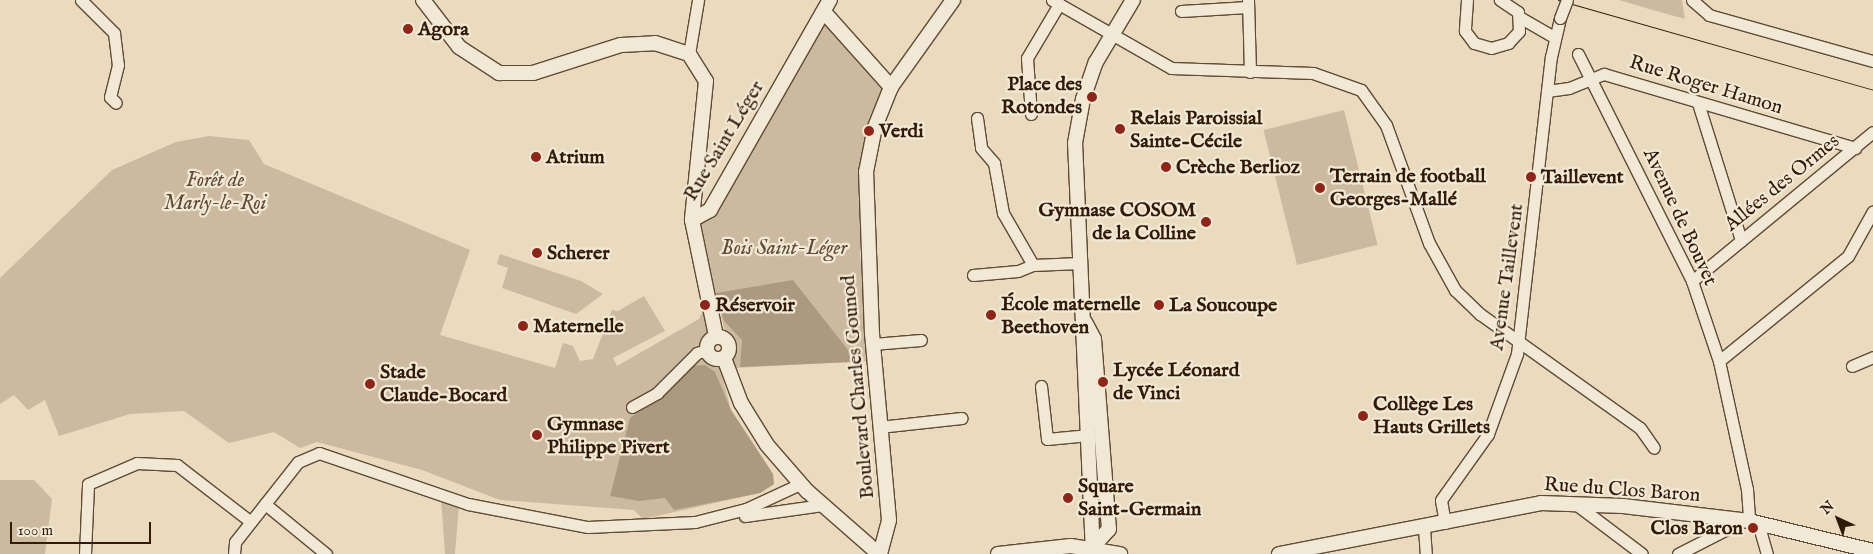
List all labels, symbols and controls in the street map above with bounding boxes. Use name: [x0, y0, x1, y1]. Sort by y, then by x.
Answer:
place label: Agora: [418, 17, 469, 41]
marker: Agora: [402, 23, 414, 35]
street label: Rue Roger Hamon: [1626, 50, 1786, 120]
place label: Place des Rotondes: [1001, 73, 1082, 120]
street label: Rue Saint Léger: [679, 77, 769, 205]
marker: Place des Rotondes: [1086, 91, 1098, 103]
place label: Relais Paroissial Sainte-Cécile: [1130, 106, 1262, 153]
place label: Verdi: [879, 119, 924, 143]
marker: Relais Paroissial Sainte-Cécile: [1114, 123, 1126, 135]
marker: Verdi: [863, 125, 875, 137]
street label: Allées des Ormes: [1720, 129, 1844, 237]
street label: Avenue de Bouvet: [1638, 144, 1722, 290]
place label: Atrium: [546, 145, 605, 169]
marker: Atrium: [530, 151, 542, 163]
place label: Crèche Berlioz: [1176, 155, 1300, 179]
marker: Crèche Berlioz: [1160, 161, 1172, 173]
place label: Terrain de football Georges-Mallé: [1330, 165, 1486, 212]
place label: Taillevent: [1541, 165, 1624, 189]
park label: Forêt de Marly-le-Roi: [164, 168, 266, 215]
marker: Taillevent: [1525, 171, 1537, 183]
marker: Terrain de football Georges-Mallé: [1314, 182, 1326, 194]
place label: Gymnase COSOM de la Colline: [1039, 198, 1196, 245]
street label: Avenue Taillevent: [1485, 202, 1529, 352]
marker: Gymnase COSOM de la Colline: [1200, 216, 1212, 228]
park label: Bois Saint-Léger: [721, 236, 847, 260]
place label: Scherer: [547, 241, 609, 265]
marker: Scherer: [531, 247, 543, 259]
street label: Boulevard Charles Gounod: [836, 274, 880, 500]
place label: École maternelle Beethoven: [1001, 292, 1140, 339]
place label: Réservoir: [715, 293, 795, 317]
place label: La Soucoupe: [1169, 293, 1277, 317]
marker: Réservoir: [699, 299, 711, 311]
marker: La Soucoupe: [1153, 299, 1165, 311]
marker: École maternelle Beethoven: [985, 309, 997, 321]
place label: Maternelle: [533, 314, 624, 338]
marker: Maternelle: [517, 320, 529, 332]
place label: Lycée Léonard de Vinci: [1113, 359, 1239, 406]
place label: Stade Claude-Bocard: [380, 360, 507, 407]
marker: Lycée Léonard de Vinci: [1097, 376, 1109, 388]
marker: Stade Claude-Bocard: [364, 378, 376, 390]
place label: Collège Les Hauts Grillets: [1373, 392, 1490, 439]
marker: Collège Les Hauts Grillets: [1357, 410, 1369, 422]
place label: Gymnase Philippe Pivert: [547, 412, 670, 459]
marker: Gymnase Philippe Pivert: [531, 429, 543, 441]
street label: Rue du Clos Baron: [1543, 473, 1701, 507]
place label: Square Saint-Germain: [1078, 474, 1202, 521]
marker: Square Saint-Germain: [1062, 492, 1074, 504]
north arrow: [1813, 494, 1863, 544]
text: N: [1817, 497, 1838, 519]
scale bar: [12, 512, 154, 544]
place label: Clos Baron: [1651, 516, 1743, 540]
text: 100 m: [18, 521, 53, 540]
marker: Clos Baron: [1747, 522, 1759, 534]

